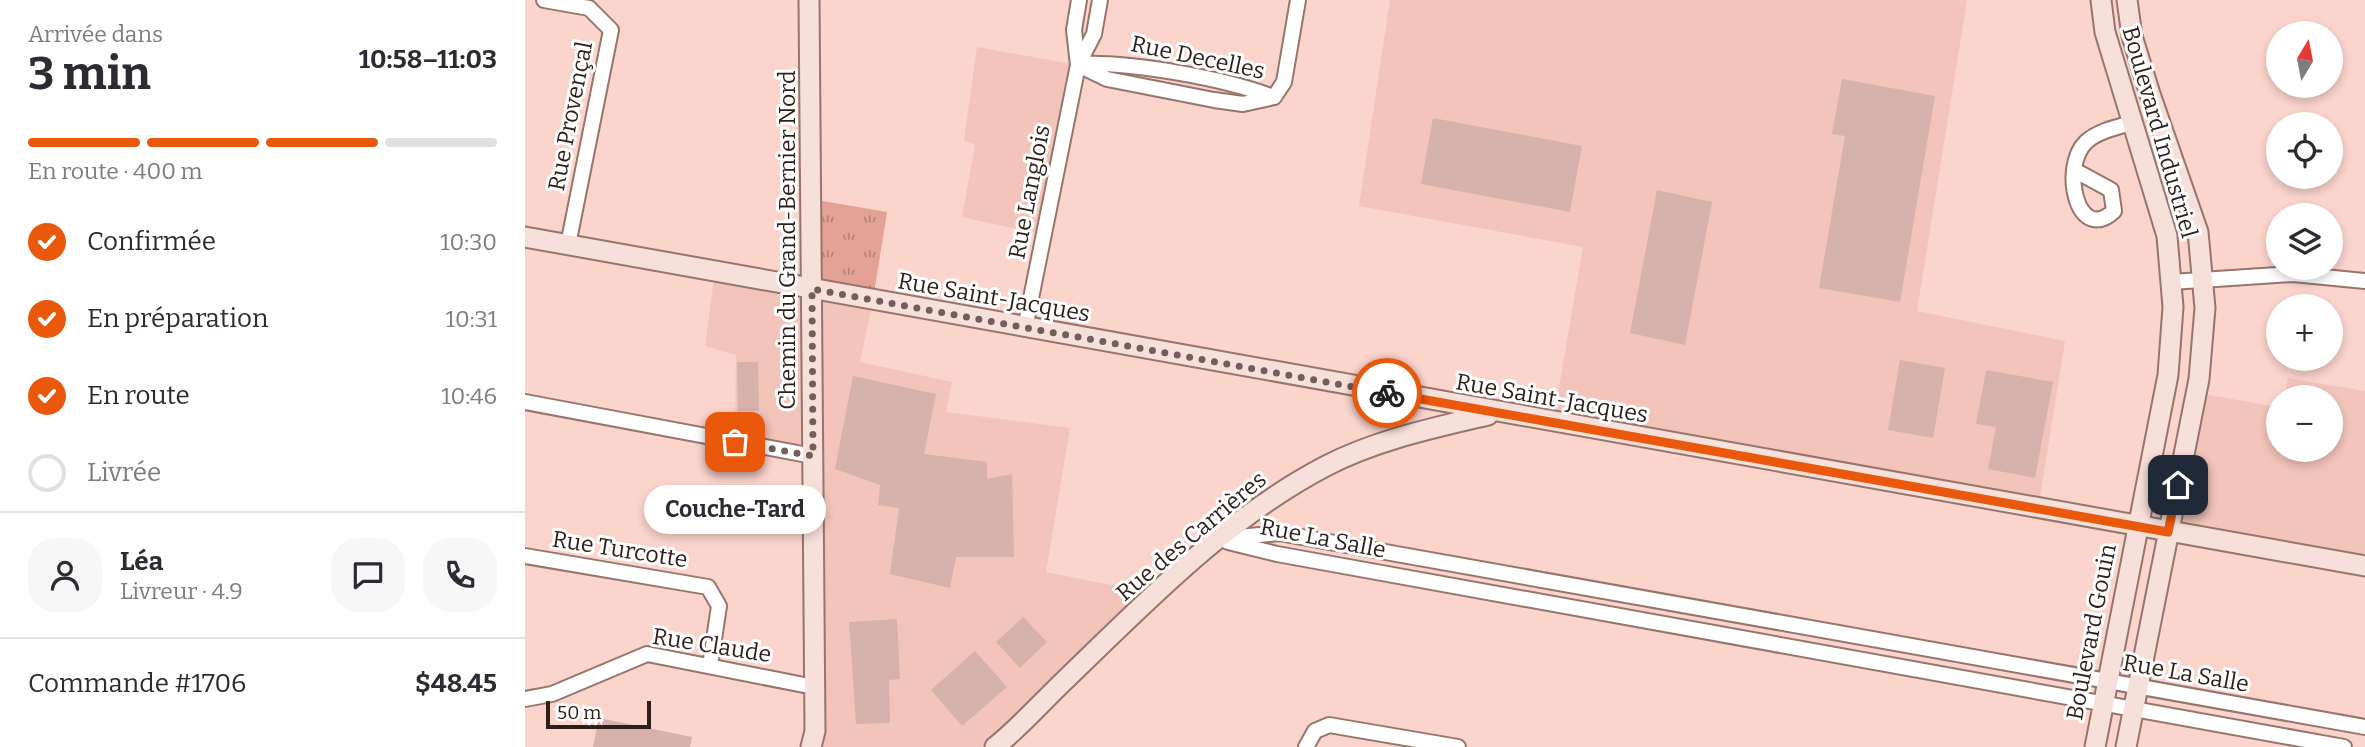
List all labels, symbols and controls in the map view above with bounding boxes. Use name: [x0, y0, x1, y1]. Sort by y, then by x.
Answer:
text: Arrivée dans: [28, 20, 163, 48]
north arrow: [2266, 21, 2343, 98]
map controls: [2266, 21, 2343, 462]
street label: Boulevard Industriel: [2116, 23, 2204, 241]
street label: Rue Decelles: [1129, 29, 1267, 85]
street label: Rue Provençal: [542, 39, 598, 193]
text: 10:58–11:03: [359, 44, 497, 75]
text: 3 min: [28, 46, 151, 101]
street label: Chemin du Grand-Bernier Nord: [773, 70, 801, 410]
button: locate: [2266, 112, 2343, 189]
street label: Rue Langlois: [1002, 123, 1056, 261]
text: En route · 400 m: [28, 157, 202, 185]
button: layers: [2266, 203, 2343, 280]
icon: check: [28, 223, 66, 261]
text: Confirmée: [87, 226, 216, 257]
text: 10:30: [440, 228, 497, 256]
street label: Rue Saint-Jacques: [896, 266, 1092, 328]
button: +: [2266, 294, 2343, 371]
icon: check: [28, 300, 66, 338]
text: En préparation: [87, 303, 268, 334]
text: 10:31: [446, 305, 497, 333]
courier: [1352, 358, 1422, 428]
street label: Rue Saint-Jacques: [1454, 367, 1650, 429]
icon: bike: [1368, 374, 1406, 412]
icon: check: [28, 377, 66, 415]
text: En route: [87, 380, 190, 411]
text: 10:46: [441, 382, 497, 410]
button: −: [2266, 385, 2343, 462]
pin: [705, 412, 765, 472]
icon: bag: [716, 423, 754, 461]
pin: [2148, 455, 2208, 515]
text: Livrée: [87, 457, 161, 488]
street label: Rue des Carrières: [1110, 465, 1272, 607]
icon: home: [2159, 466, 2197, 504]
callout: Couche-Tard: [644, 484, 826, 533]
text: Couche-Tard: [665, 495, 805, 523]
street label: Rue La Salle: [1258, 512, 1388, 564]
street label: Rue Turcotte: [550, 524, 690, 574]
button: person: [28, 538, 102, 612]
button: chat: [331, 538, 405, 612]
button: phone: [423, 538, 497, 612]
street label: Boulevard Gouin: [2060, 541, 2122, 722]
text: Léa: [120, 546, 163, 577]
text: Livreur · 4.9: [120, 577, 243, 605]
street label: Rue Claude: [651, 622, 773, 668]
street label: Rue La Salle: [2121, 648, 2251, 698]
text: Commande #1706: [28, 668, 246, 699]
text: $48.45: [415, 668, 497, 699]
scale bar: [546, 698, 651, 730]
text: 50 m: [557, 701, 601, 724]

